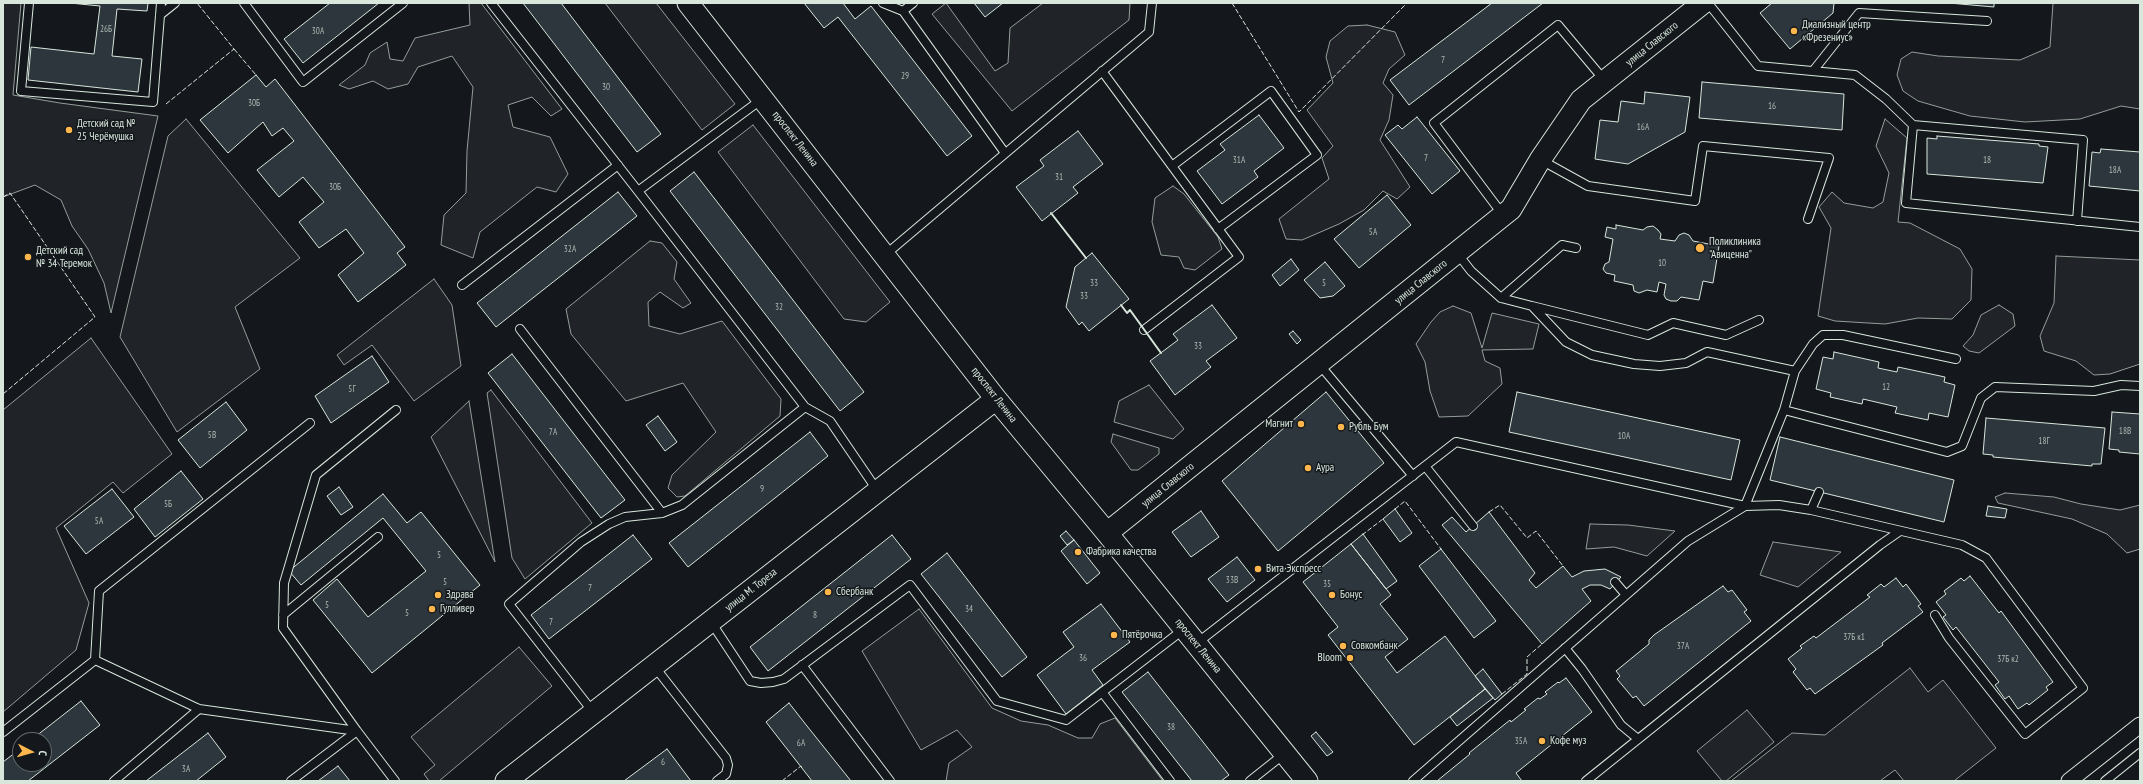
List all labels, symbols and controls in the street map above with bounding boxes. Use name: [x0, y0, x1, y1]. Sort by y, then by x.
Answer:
place label: Диализный центр «Фрезениус»: [1802, 18, 1871, 44]
street label: улица Славского: [1623, 19, 1681, 69]
house number: 26Б: [100, 24, 112, 34]
house number: 30А: [312, 26, 324, 36]
marker: Диализный центр «Фрезениус»: [1789, 26, 1799, 36]
house number: 7: [1441, 55, 1445, 65]
house number: 29: [901, 71, 909, 81]
house number: 30: [602, 82, 610, 92]
house number: 30Б: [248, 98, 260, 108]
house number: 16: [1768, 101, 1776, 111]
street label: проспект Ленина: [769, 109, 821, 169]
place label: Детский сад № 25 Черёмушка: [77, 117, 135, 143]
house number: 16А: [1637, 122, 1649, 132]
marker: Детский сад № 25 Черёмушка: [64, 125, 74, 135]
house number: 7: [1424, 153, 1428, 163]
house number: 31А: [1233, 155, 1245, 165]
house number: 18: [1983, 155, 1991, 165]
house number: 18А: [2109, 165, 2121, 175]
house number: 31: [1055, 172, 1063, 182]
house number: 30Б: [329, 182, 341, 192]
house number: 5А: [1369, 227, 1377, 237]
place label: Поликлиника "Авиценна": [1709, 235, 1761, 261]
marker: Поликлиника "Авиценна": [1694, 242, 1706, 254]
place label: Детский сад № 34 Теремок: [36, 244, 92, 270]
house number: 32А: [564, 244, 576, 254]
marker: Детский сад № 34 Теремок: [23, 252, 33, 262]
street label: улица Славского: [1392, 257, 1450, 307]
house number: 10: [1658, 258, 1666, 268]
house number: 33: [1090, 278, 1098, 288]
house number: 5: [1322, 278, 1326, 288]
house number: 33: [1080, 291, 1088, 301]
house number: 32: [775, 302, 783, 312]
house number: 33: [1194, 341, 1202, 351]
street label: проспект Ленина: [968, 365, 1020, 425]
house number: 12: [1882, 382, 1890, 392]
house number: 5Г: [348, 384, 356, 394]
place label: Магнит: [1265, 417, 1293, 431]
marker: Магнит: [1296, 419, 1306, 429]
place label: Рубль Бум: [1349, 420, 1389, 434]
marker: Рубль Бум: [1336, 422, 1346, 432]
house number: 18В: [2119, 426, 2131, 436]
house number: 7А: [549, 427, 557, 437]
house number: 5В: [208, 430, 216, 440]
house number: 10А: [1618, 431, 1630, 441]
house number: 18Г: [2038, 436, 2050, 446]
street label: улица Славского: [1139, 460, 1197, 510]
place label: Аура: [1316, 461, 1334, 475]
marker: Аура: [1303, 463, 1313, 473]
house number: 9: [760, 484, 764, 494]
house number: 5Б: [164, 499, 172, 509]
house number: 5А: [95, 516, 103, 526]
place label: Фабрика качества: [1086, 545, 1156, 559]
marker: Фабрика качества: [1073, 547, 1083, 557]
house number: 5: [437, 550, 441, 560]
place label: Вита Экспресс: [1266, 562, 1321, 576]
marker: Вита Экспресс: [1253, 564, 1263, 574]
street label: улица М. Тореза: [722, 566, 780, 614]
house number: 33В: [1226, 575, 1238, 585]
house number: 5: [443, 577, 447, 587]
house number: 35: [1323, 579, 1331, 589]
house number: 7: [588, 583, 592, 593]
place label: Сбербанк: [836, 585, 873, 599]
marker: Сбербанк: [823, 587, 833, 597]
place label: Здрава: [446, 588, 474, 602]
place label: Бонус: [1340, 588, 1362, 602]
marker: Здрава: [433, 590, 443, 600]
marker: Бонус: [1327, 590, 1337, 600]
house number: 5: [325, 600, 329, 610]
place label: Гулливер: [440, 602, 474, 616]
marker: Гулливер: [427, 604, 437, 614]
house number: 34: [965, 604, 973, 614]
house number: 5: [405, 608, 409, 618]
house number: 8: [813, 610, 817, 620]
street label: проспект Ленина: [1172, 616, 1224, 676]
house number: 7: [549, 617, 553, 627]
place label: Пятёрочка: [1122, 628, 1163, 642]
marker: Пятёрочка: [1109, 630, 1119, 640]
house number: 37Б к1: [1843, 632, 1865, 642]
place label: Совкомбанк: [1351, 639, 1398, 653]
marker: Совкомбанк: [1338, 641, 1348, 651]
house number: 37А: [1677, 641, 1689, 651]
place label: Bloom: [1318, 651, 1342, 665]
house number: 36: [1079, 653, 1087, 663]
marker: Bloom: [1345, 653, 1355, 663]
house number: 37Б к2: [1997, 654, 2019, 664]
house number: 38: [1167, 722, 1175, 732]
north arrow: [12, 732, 52, 772]
place label: Кофе муз: [1550, 734, 1586, 748]
house number: 35А: [1515, 736, 1527, 746]
marker: Кофе муз: [1537, 736, 1547, 746]
house number: 6А: [797, 738, 805, 748]
text: С: [36, 750, 50, 756]
house number: 6: [661, 757, 665, 767]
house number: 3А: [182, 764, 190, 774]

